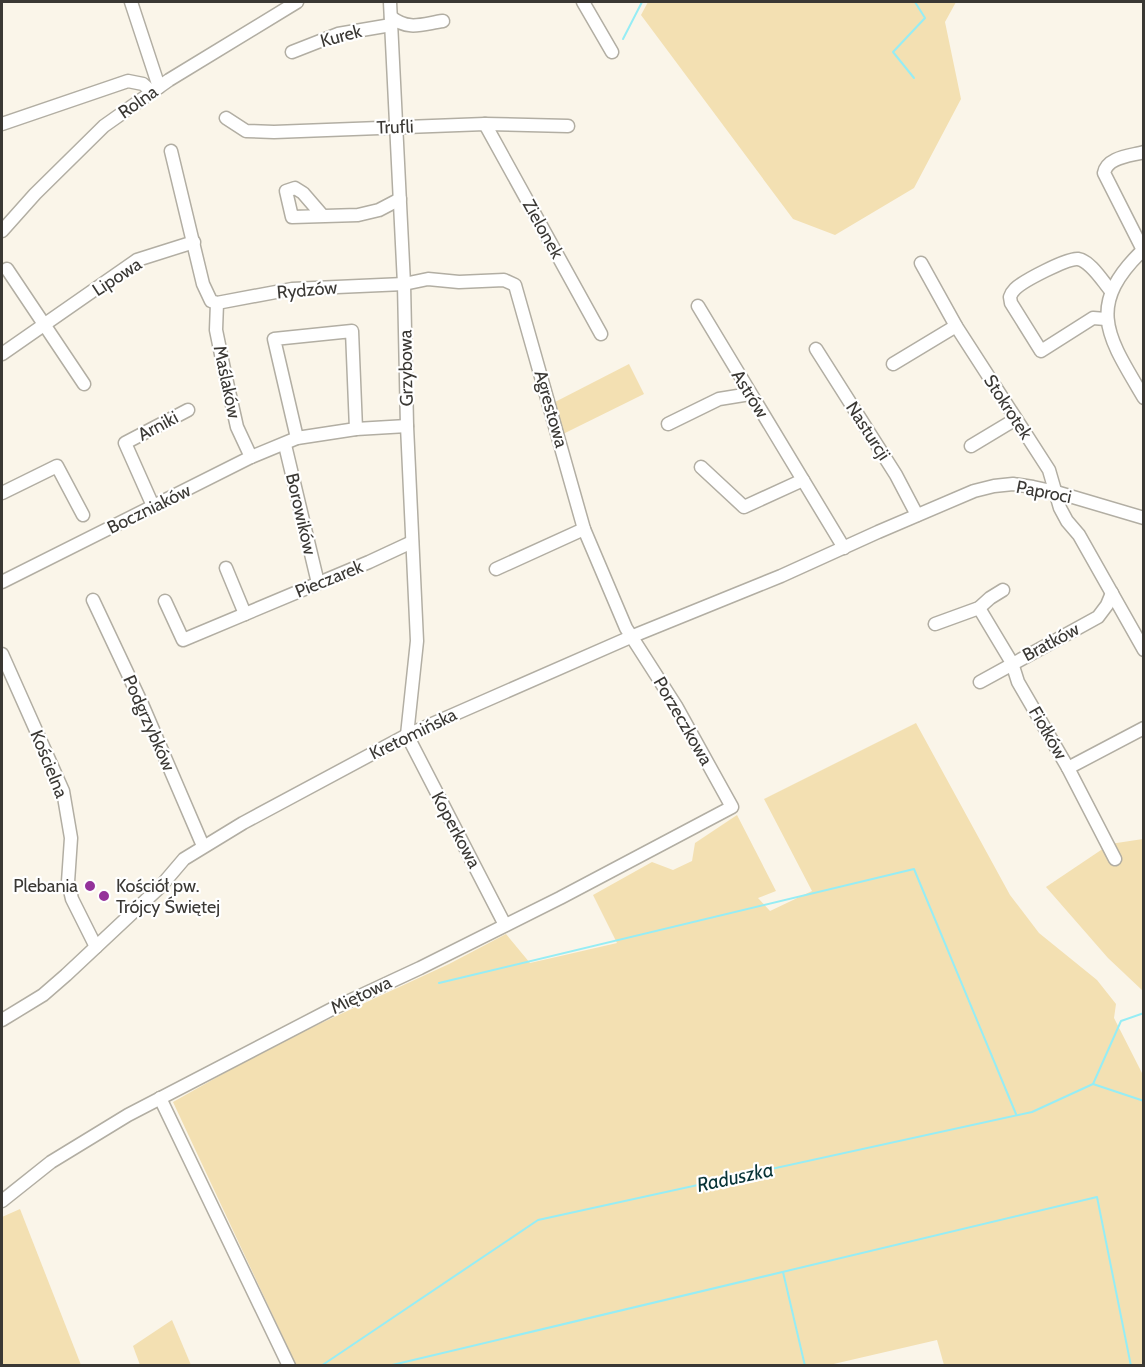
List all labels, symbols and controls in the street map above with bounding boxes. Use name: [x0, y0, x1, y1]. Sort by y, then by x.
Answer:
street label: Kurek: [318, 20, 365, 52]
street label: Rolna: [114, 80, 162, 123]
street label: Trufli: [376, 115, 414, 139]
street label: Zielonek: [518, 196, 569, 263]
street label: Lipowa: [88, 253, 146, 301]
street label: Rydzów: [276, 276, 338, 304]
street label: Grzybowa: [394, 329, 418, 407]
street label: Maślaków: [209, 344, 245, 420]
street label: Astrów: [727, 366, 773, 422]
street label: Agrestowa: [529, 368, 573, 451]
street label: Stokrotek: [979, 371, 1038, 444]
street label: Nasturcji: [841, 398, 895, 464]
street label: Arniki: [134, 406, 182, 446]
street label: Borowików: [281, 471, 321, 557]
street label: Paproci: [1014, 476, 1074, 508]
street label: Boczniaków: [104, 479, 194, 539]
street label: Pieczarek: [292, 555, 367, 603]
street label: Bratków: [1019, 618, 1083, 666]
street label: Podgrzybków: [118, 672, 180, 774]
street label: Porzeczkowa: [649, 673, 717, 770]
street label: Fiołków: [1024, 702, 1072, 764]
street label: Kretomińska: [366, 703, 461, 765]
street label: Kościelna: [25, 727, 73, 801]
street label: Koperkowa: [427, 788, 485, 872]
place label: Plebania: [13, 875, 78, 897]
place label: Kościół pw. Trójcy Świętej: [116, 875, 220, 918]
marker: Plebania: [83, 879, 97, 893]
marker: Kościół pw. Trójcy Świętej: [97, 889, 111, 903]
street label: Miętowa: [327, 971, 395, 1019]
water label: Raduszka: [694, 1157, 776, 1197]

